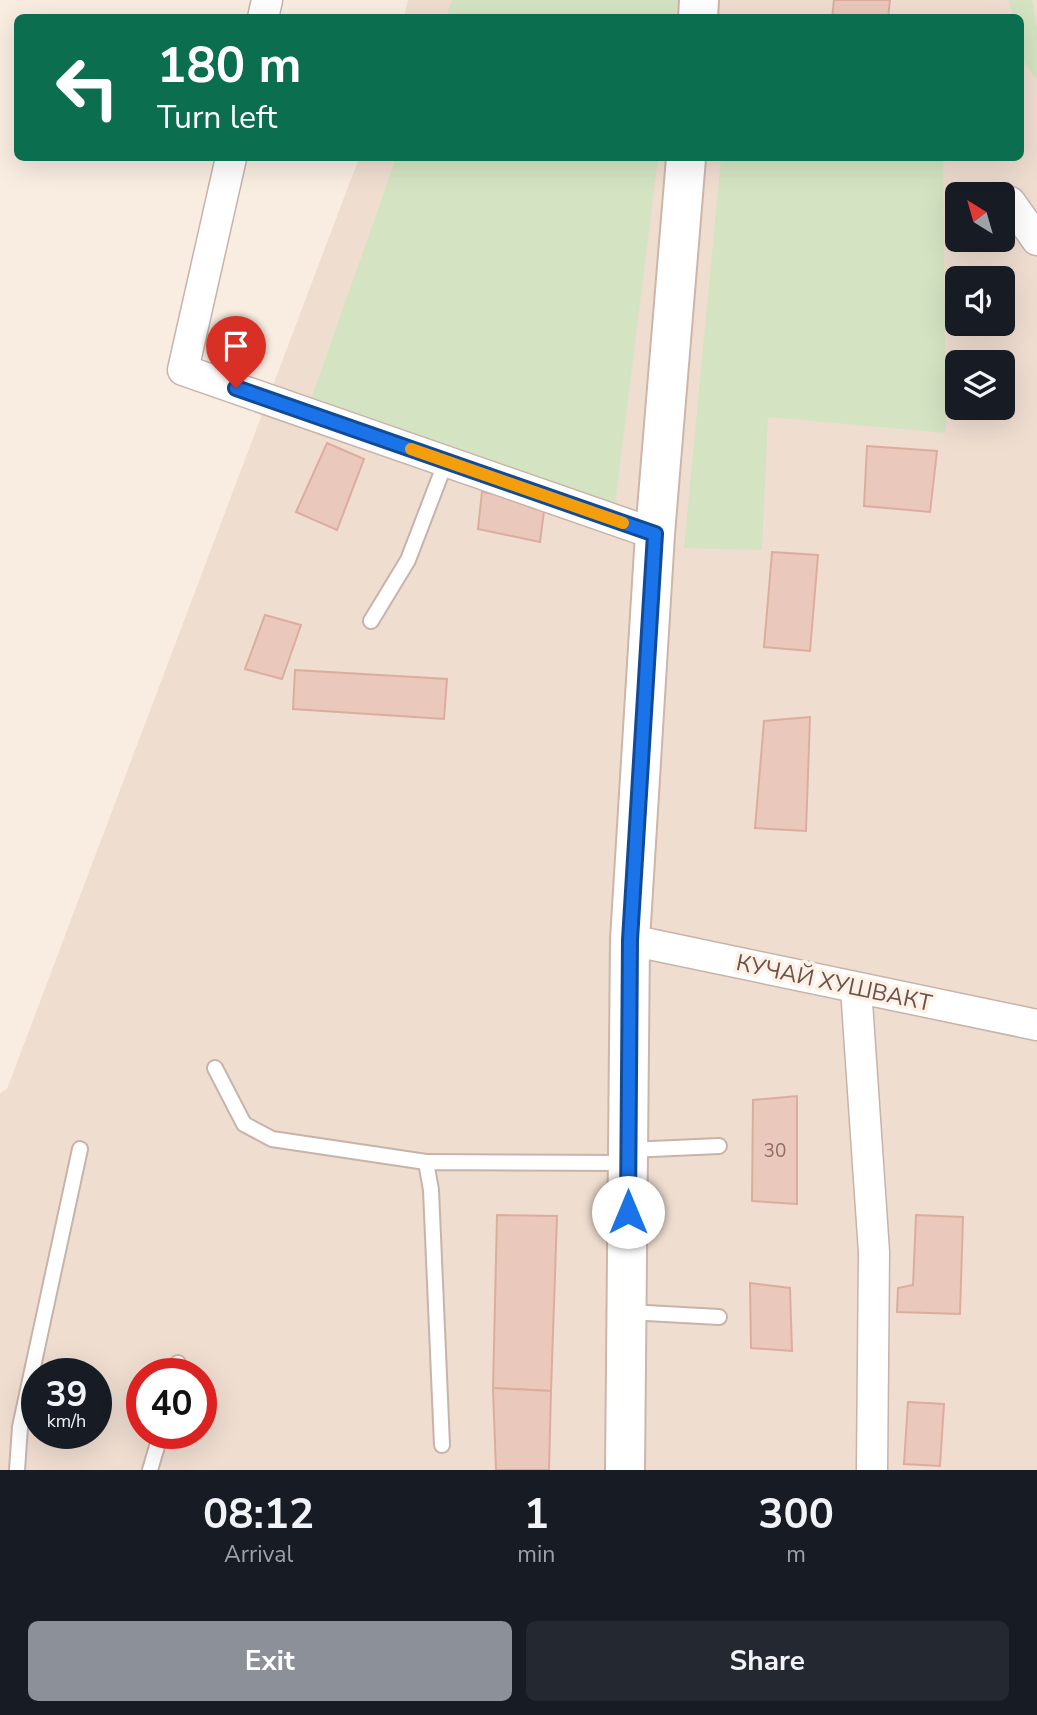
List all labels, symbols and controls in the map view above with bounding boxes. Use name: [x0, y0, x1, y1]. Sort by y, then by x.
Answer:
text: 180 m: [157, 32, 301, 99]
icon: left: [42, 42, 133, 133]
text: Turn left: [157, 96, 277, 139]
north arrow: [945, 182, 1015, 252]
map controls: [945, 182, 1015, 420]
button: sound: [945, 266, 1015, 336]
pin: [206, 316, 266, 388]
icon: arrive: [217, 327, 255, 365]
button: layers: [945, 350, 1015, 420]
street label: КУЧАЙ ХУШВАКТ: [733, 947, 935, 1019]
house number: 30: [764, 1138, 786, 1164]
position arrow: [591, 1175, 665, 1249]
speed limit sign: 40: [126, 1358, 217, 1449]
text: 39: [45, 1371, 88, 1418]
text: km/h: [47, 1409, 86, 1433]
text: 08:12: [203, 1486, 314, 1543]
text: 1: [524, 1486, 549, 1543]
text: 300: [758, 1486, 834, 1543]
text: Arrival: [224, 1539, 293, 1570]
text: min: [517, 1539, 555, 1570]
text: m: [786, 1539, 806, 1570]
button: Exit: [28, 1621, 512, 1701]
button: Share: [526, 1621, 1009, 1701]

